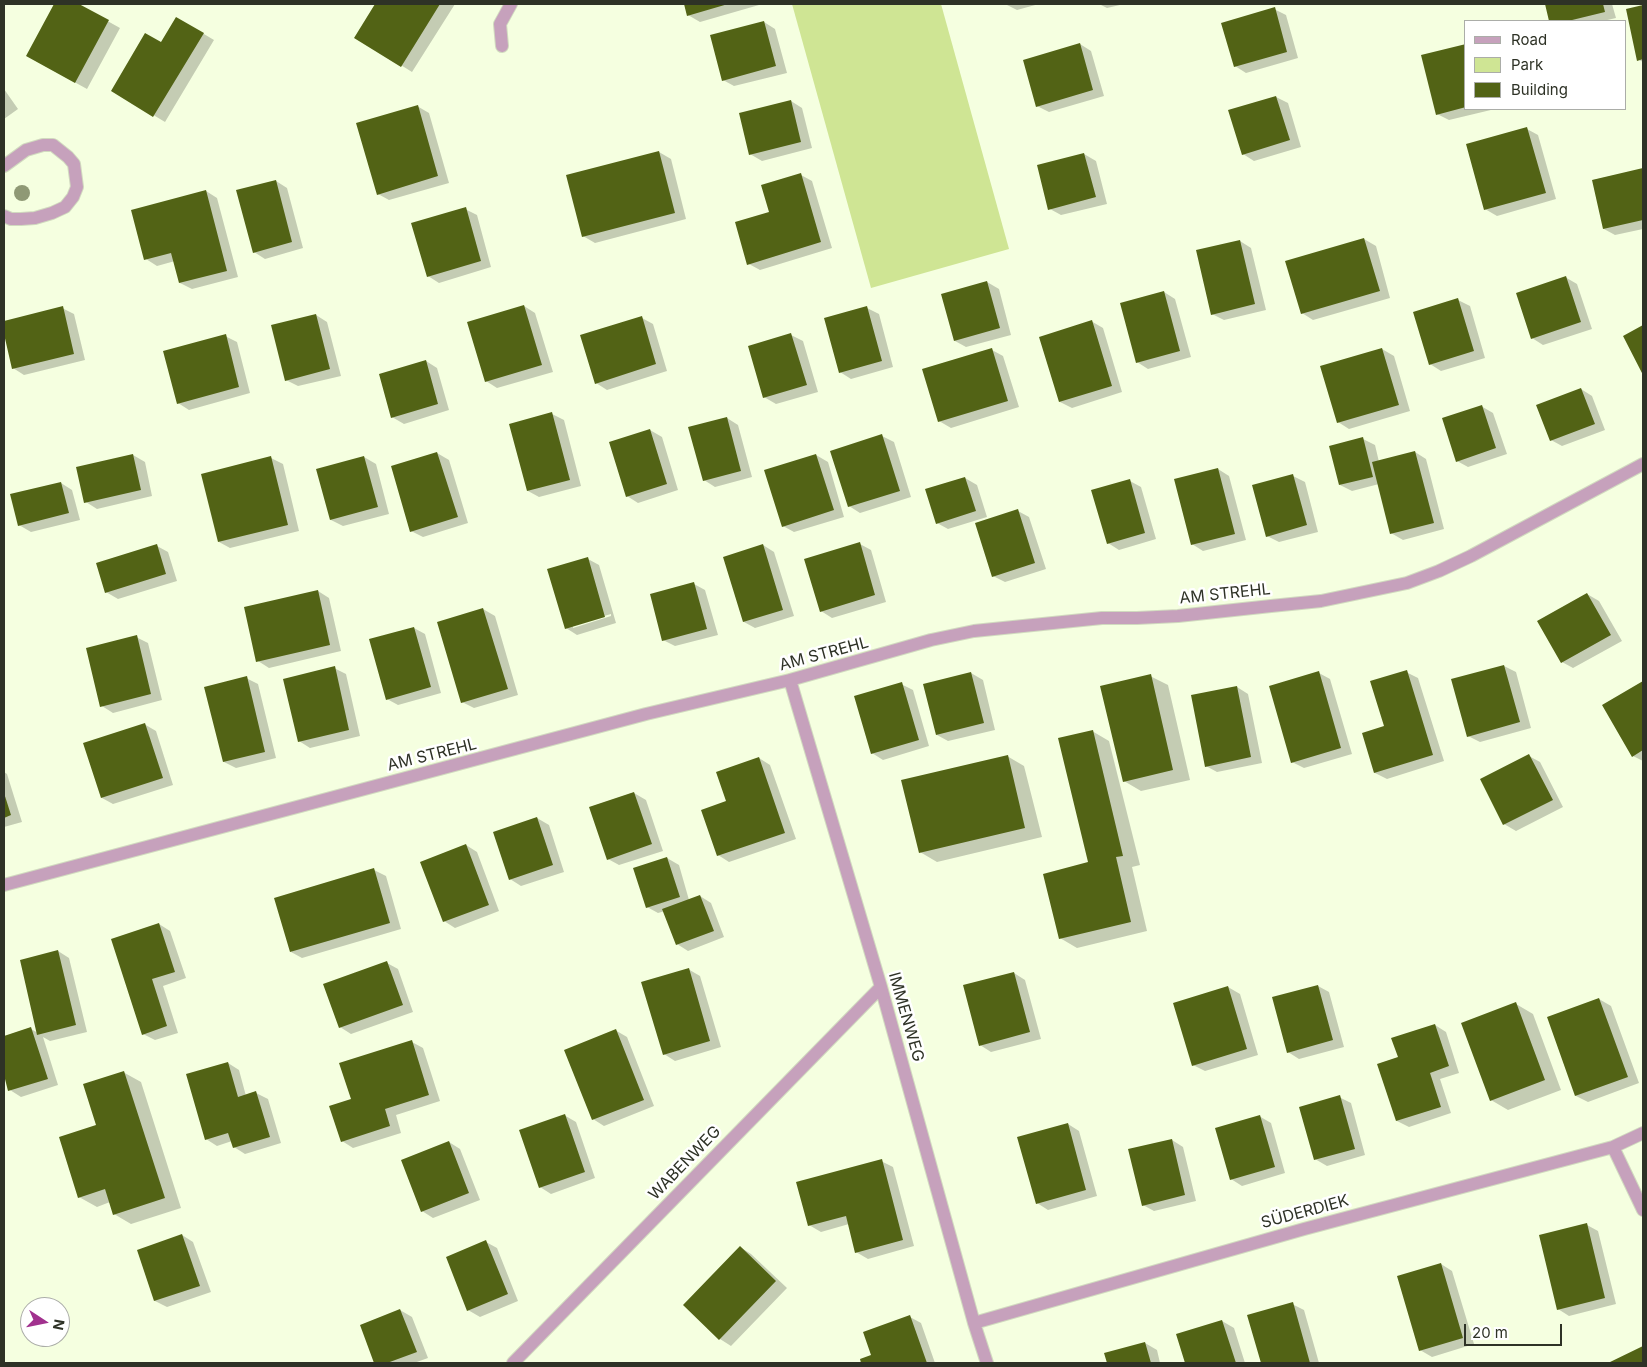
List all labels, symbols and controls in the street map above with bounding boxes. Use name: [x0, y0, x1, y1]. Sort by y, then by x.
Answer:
legend: [1464, 20, 1627, 110]
text: Road: [1511, 30, 1547, 49]
text: Park: [1511, 55, 1543, 74]
text: Building: [1511, 80, 1568, 99]
street label: AM STREHL: [1179, 580, 1271, 608]
street label: AM STREHL: [777, 633, 871, 675]
street label: AM STREHL: [385, 735, 479, 775]
street label: IMMENWEG: [884, 970, 928, 1064]
street label: WABENWEG: [645, 1122, 725, 1204]
street label: SÜDERDIEK: [1259, 1191, 1351, 1233]
north arrow: [20, 1297, 70, 1347]
scale bar: [1467, 1314, 1564, 1346]
text: N: [50, 1318, 69, 1332]
text: 20 m: [1472, 1323, 1508, 1342]

